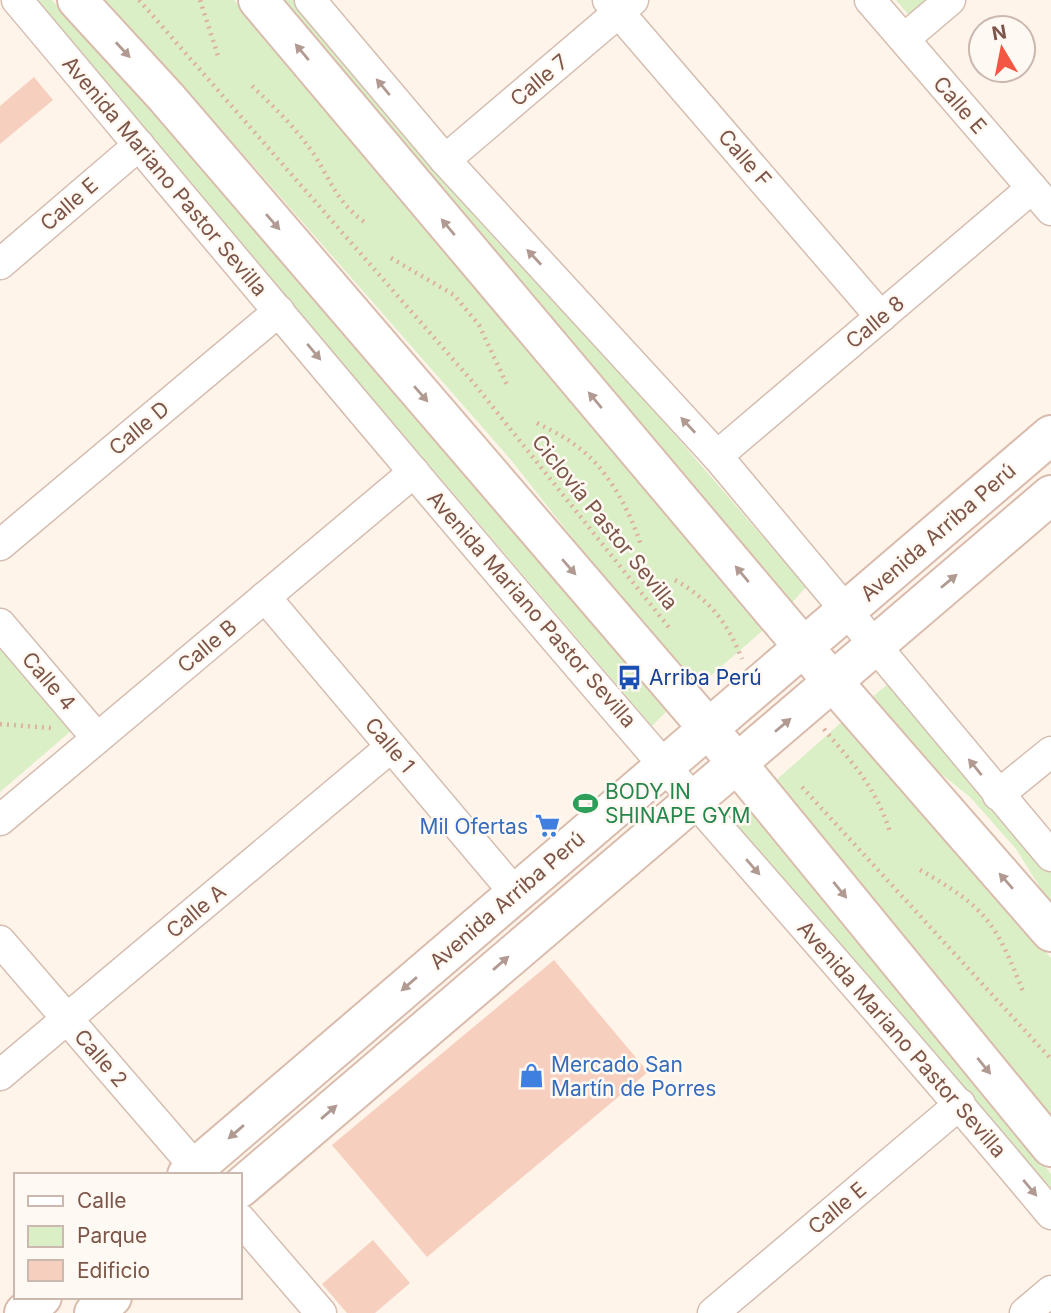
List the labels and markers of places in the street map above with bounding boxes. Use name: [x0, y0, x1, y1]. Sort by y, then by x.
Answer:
bus stop icon: Arriba Perú: [615, 663, 643, 691]
place label: Arriba Perú: [649, 665, 762, 690]
place label: BODY IN SHINAPE GYM: [605, 779, 750, 828]
sports icon: BODY IN SHINAPE GYM: [571, 789, 599, 817]
supermarket icon: Mil Ofertas: [534, 812, 562, 840]
place label: Mil Ofertas: [419, 814, 528, 839]
place label: Mercado San Martín de Porres: [551, 1052, 716, 1101]
shop icon: Mercado San Martín de Porres: [517, 1062, 545, 1090]

